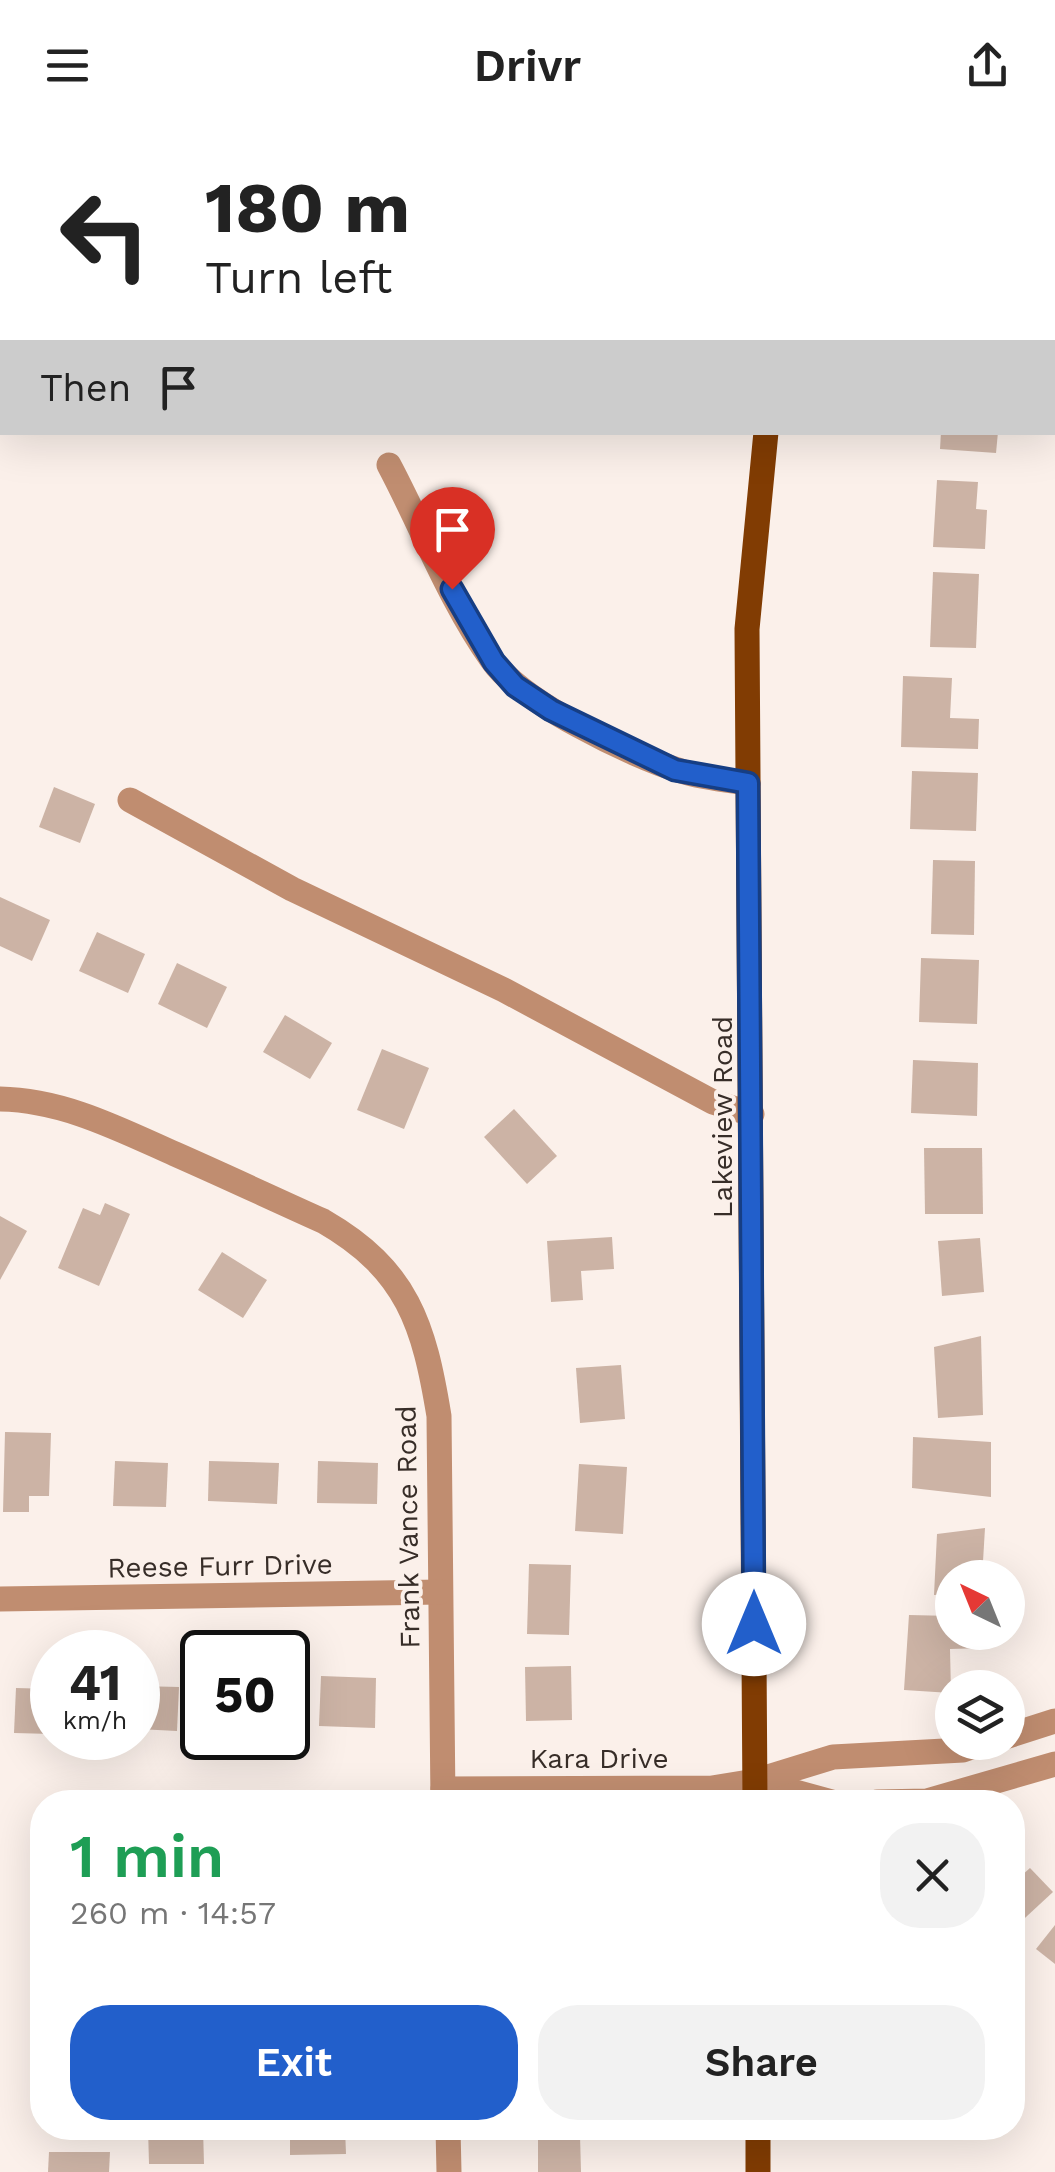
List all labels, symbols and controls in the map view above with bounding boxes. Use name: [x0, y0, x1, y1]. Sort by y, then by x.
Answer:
icon: menu: [40, 38, 95, 93]
icon: share: [960, 38, 1015, 93]
text: Drivr: [474, 39, 581, 92]
text: 180 m: [205, 167, 410, 249]
icon: left: [40, 170, 170, 300]
text: Turn left: [205, 251, 392, 304]
icon: arrive: [151, 360, 206, 415]
text: Then: [40, 366, 131, 410]
pin: [410, 487, 495, 590]
icon: arrive: [425, 502, 480, 557]
street label: Lakeview Road: [706, 1016, 739, 1218]
street label: Frank Vance Road: [389, 1405, 427, 1649]
street label: Reese Furr Drive: [107, 1548, 333, 1584]
north arrow: [935, 1560, 1025, 1650]
map controls: [935, 1560, 1025, 1760]
position arrow: [702, 1572, 806, 1676]
speed limit sign: 50: [180, 1630, 310, 1760]
text: 41: [69, 1653, 121, 1712]
button: layers: [935, 1670, 1025, 1760]
text: km/h: [63, 1706, 127, 1735]
street label: Kara Drive: [529, 1742, 669, 1775]
text: 1 min: [70, 1821, 224, 1892]
button: close: [880, 1823, 985, 1928]
text: 260 m · 14:57: [70, 1894, 276, 1932]
button: Exit: [70, 2005, 518, 2120]
button: Share: [538, 2005, 985, 2120]

